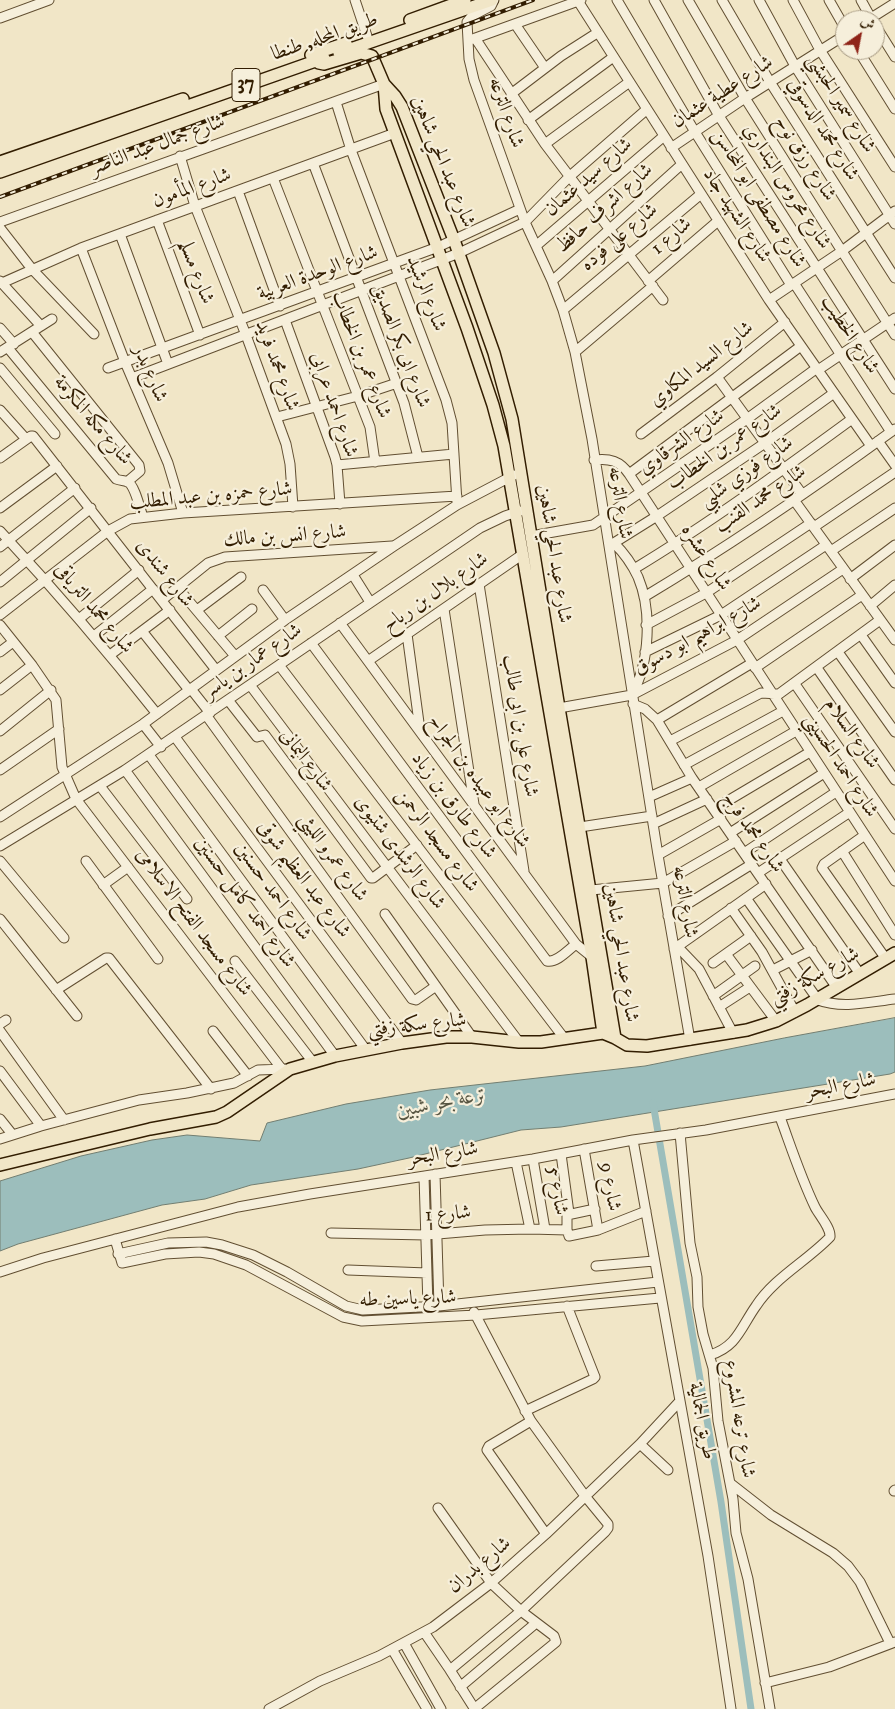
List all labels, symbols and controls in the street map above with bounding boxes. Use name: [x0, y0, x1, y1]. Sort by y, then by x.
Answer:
street label: طريق المحله, طنطا: [269, 9, 381, 67]
north arrow: [835, 10, 885, 60]
text: ش: [857, 12, 878, 35]
street label: شارع سمير الحبشي: [800, 50, 880, 158]
street label: شارع عطية عثمان: [668, 51, 778, 135]
road number: 37: [232, 68, 260, 102]
street label: شارع الترعه: [482, 74, 528, 152]
street label: شارع محمد الدسوقي: [781, 74, 863, 186]
street label: شارع عبد الحي شاهين: [405, 92, 479, 232]
street label: شارع جمال عبد الناصر: [87, 110, 229, 182]
street label: شارع رزق نوح: [768, 112, 840, 206]
street label: شارع محروس البنداري: [737, 120, 835, 254]
street label: شارع مصطفى ابو المحاسن: [706, 125, 810, 273]
street label: شارع سيد عثمان: [540, 133, 638, 223]
street label: شارع اشرف حافظ: [551, 159, 659, 259]
street label: شارع المأمون: [149, 164, 235, 214]
street label: شارع الشهيد جاد: [697, 164, 775, 268]
street label: شارع على فوده: [576, 199, 664, 277]
street label: شارع 1: [647, 213, 697, 261]
street label: شارع مسلم: [172, 236, 218, 308]
street label: شارع الوحدة العربية: [254, 241, 382, 307]
street label: شارع الرشيد: [400, 253, 450, 335]
street label: شارع ابى بكر الصديق: [365, 280, 435, 412]
street label: شارع عمر بن الخطاب: [325, 288, 395, 422]
street label: شارع الخطيب: [815, 291, 883, 379]
street label: شارع محمد فريد: [249, 317, 303, 415]
street label: شارع السيد المكاوي: [645, 317, 759, 413]
street label: شارع بدر: [126, 342, 172, 406]
street label: شارع احمد عرابى: [304, 349, 362, 461]
street label: شارع مكه المكرمة: [48, 371, 136, 471]
street label: شارع عمر بن الخطاب: [663, 400, 787, 496]
street label: شارع الشرقاوي: [634, 405, 730, 481]
street label: شارع فوزي شلبي: [695, 432, 799, 514]
street label: شارع محمد القنب: [711, 461, 811, 539]
street label: شارع الترعه: [601, 465, 637, 541]
street label: شارع حمزه بن عبد المطلب: [128, 478, 294, 516]
street label: شارع عبد الحي شاهين: [530, 483, 576, 625]
street label: شارع عشره: [675, 520, 735, 596]
street label: شارع انس بن مالك: [223, 521, 347, 553]
street label: شارع شندى: [130, 535, 198, 613]
street label: شارع بلال بن رباح: [379, 548, 493, 638]
street label: شارع محمد الترياقى: [48, 559, 138, 659]
street label: شارع ابراهيم ابو دسوق: [630, 592, 766, 682]
street label: شارع عمار بن ياسر: [199, 619, 307, 705]
street label: شارع على بن ابى طالب: [496, 653, 542, 799]
street label: شارع السلام: [818, 694, 884, 774]
street label: شارع احمد الحسيني: [797, 709, 883, 823]
street label: شارع ابو عبيده بن الجراح: [421, 710, 535, 854]
street label: شارع اليمانى: [274, 725, 336, 797]
street label: شارع طارق بن زياد: [405, 748, 501, 864]
street label: شارع مسجد الرحمن: [389, 784, 483, 898]
street label: شارع محمد فرج: [715, 788, 789, 878]
street label: شارع الرشدى شتيوى: [348, 791, 450, 915]
street label: شارع عمرو الليثي: [292, 809, 372, 907]
street label: شارع عبد العظيم شوقى: [251, 816, 355, 944]
street label: شارع احمد كامل حسنين: [188, 833, 300, 973]
street label: شارع احمد حسنين: [228, 838, 316, 946]
street label: شارع مسجد الفتح الاسلامى: [129, 844, 257, 1002]
street label: شارع الترعه: [666, 864, 702, 940]
street label: شارع عبد الحي شاهين: [597, 882, 643, 1024]
street label: شارع سكة زفتي: [766, 942, 864, 1012]
street label: شارع سكة زفتي: [366, 1009, 468, 1043]
street label: شارع البحر: [804, 1068, 878, 1106]
water label: ترعة بحر شبين: [394, 1083, 490, 1125]
street label: شارع البحر: [406, 1138, 480, 1172]
street label: شارع 9: [593, 1161, 625, 1213]
street label: شارع 5: [540, 1165, 572, 1217]
street label: شارع 1: [424, 1201, 472, 1229]
street label: شارع ياسين طه: [359, 1286, 457, 1314]
street label: شارع ترعه المشروع: [717, 1358, 759, 1480]
street label: طريق الجمالية: [682, 1380, 720, 1462]
street label: شارع بدران: [443, 1532, 517, 1600]

